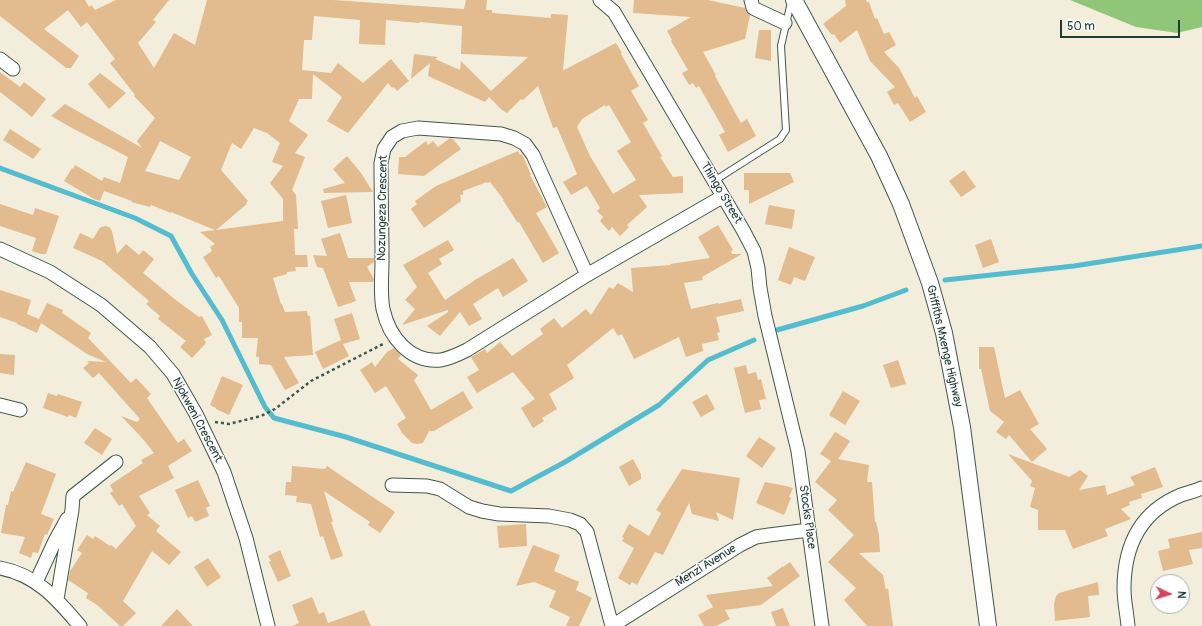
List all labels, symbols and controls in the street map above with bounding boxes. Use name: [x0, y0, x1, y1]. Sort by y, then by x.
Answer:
scale bar: [1062, 12, 1182, 38]
text: 50 m: [1067, 19, 1095, 34]
street label: Nozungeza Crescent: [375, 155, 391, 261]
street label: Thingo Street: [697, 160, 745, 226]
street label: Griffiths Mxenge Highway: [923, 284, 965, 408]
street label: Njokweni Crescent: [169, 375, 225, 465]
street label: Stocks Place: [795, 484, 819, 550]
street label: Menzi Avenue: [673, 542, 739, 590]
north arrow: [1150, 574, 1190, 614]
text: N: [1175, 591, 1188, 599]

